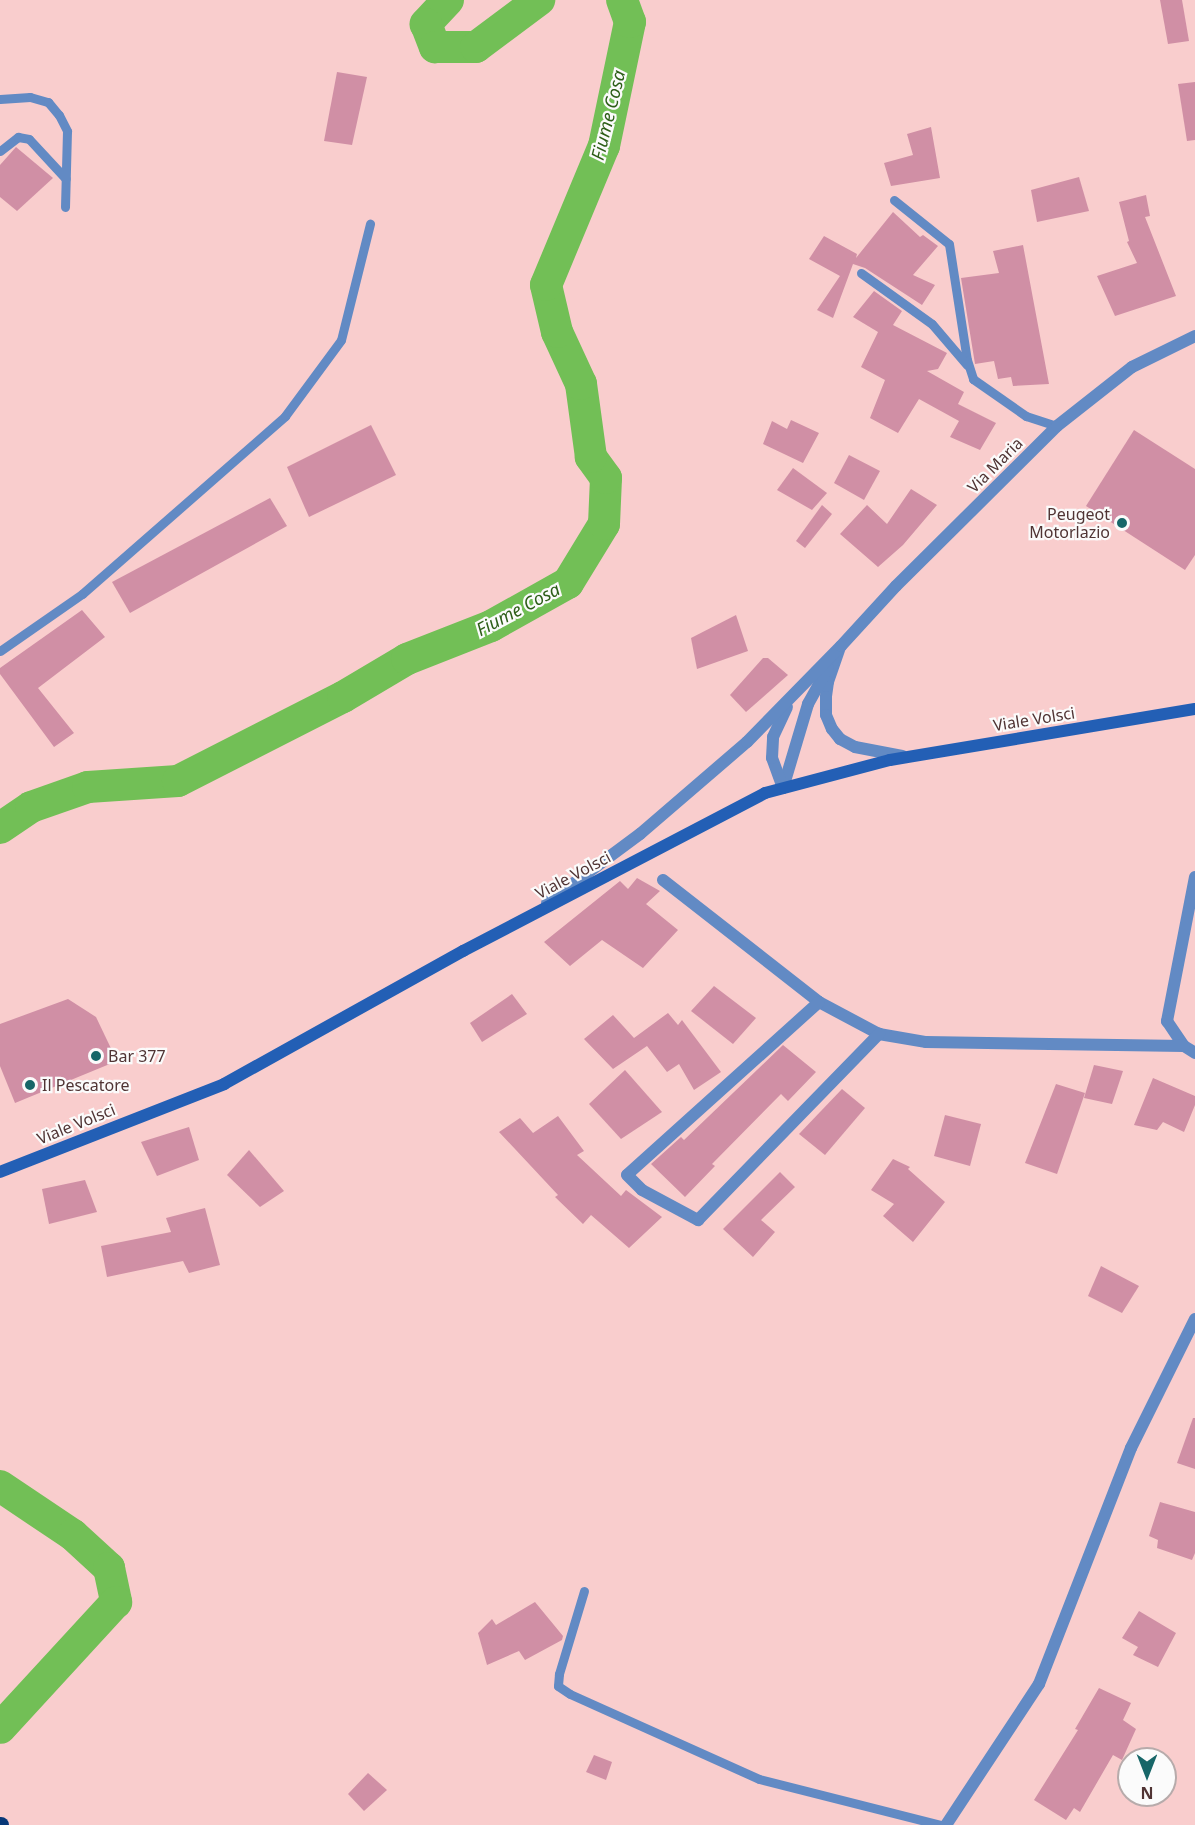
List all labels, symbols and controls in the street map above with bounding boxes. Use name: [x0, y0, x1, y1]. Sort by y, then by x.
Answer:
water label: Fiume Cosa: [586, 68, 630, 162]
street label: Via Maria: [963, 433, 1027, 497]
place label: Peugeot Motorlazio: [1029, 504, 1110, 542]
marker: Peugeot Motorlazio: [1115, 516, 1129, 530]
water label: Fiume Cosa: [472, 578, 564, 640]
street label: Viale Volsci: [992, 703, 1076, 735]
street label: Viale Volsci: [532, 847, 614, 903]
place label: Bar 377: [108, 1046, 166, 1066]
marker: Bar 377: [89, 1049, 103, 1063]
place label: Il Pescatore: [42, 1075, 130, 1095]
marker: Il Pescatore: [23, 1078, 37, 1092]
street label: Viale Volsci: [34, 1100, 118, 1148]
north arrow: [1117, 1747, 1177, 1807]
text: N: [1141, 1782, 1154, 1804]

